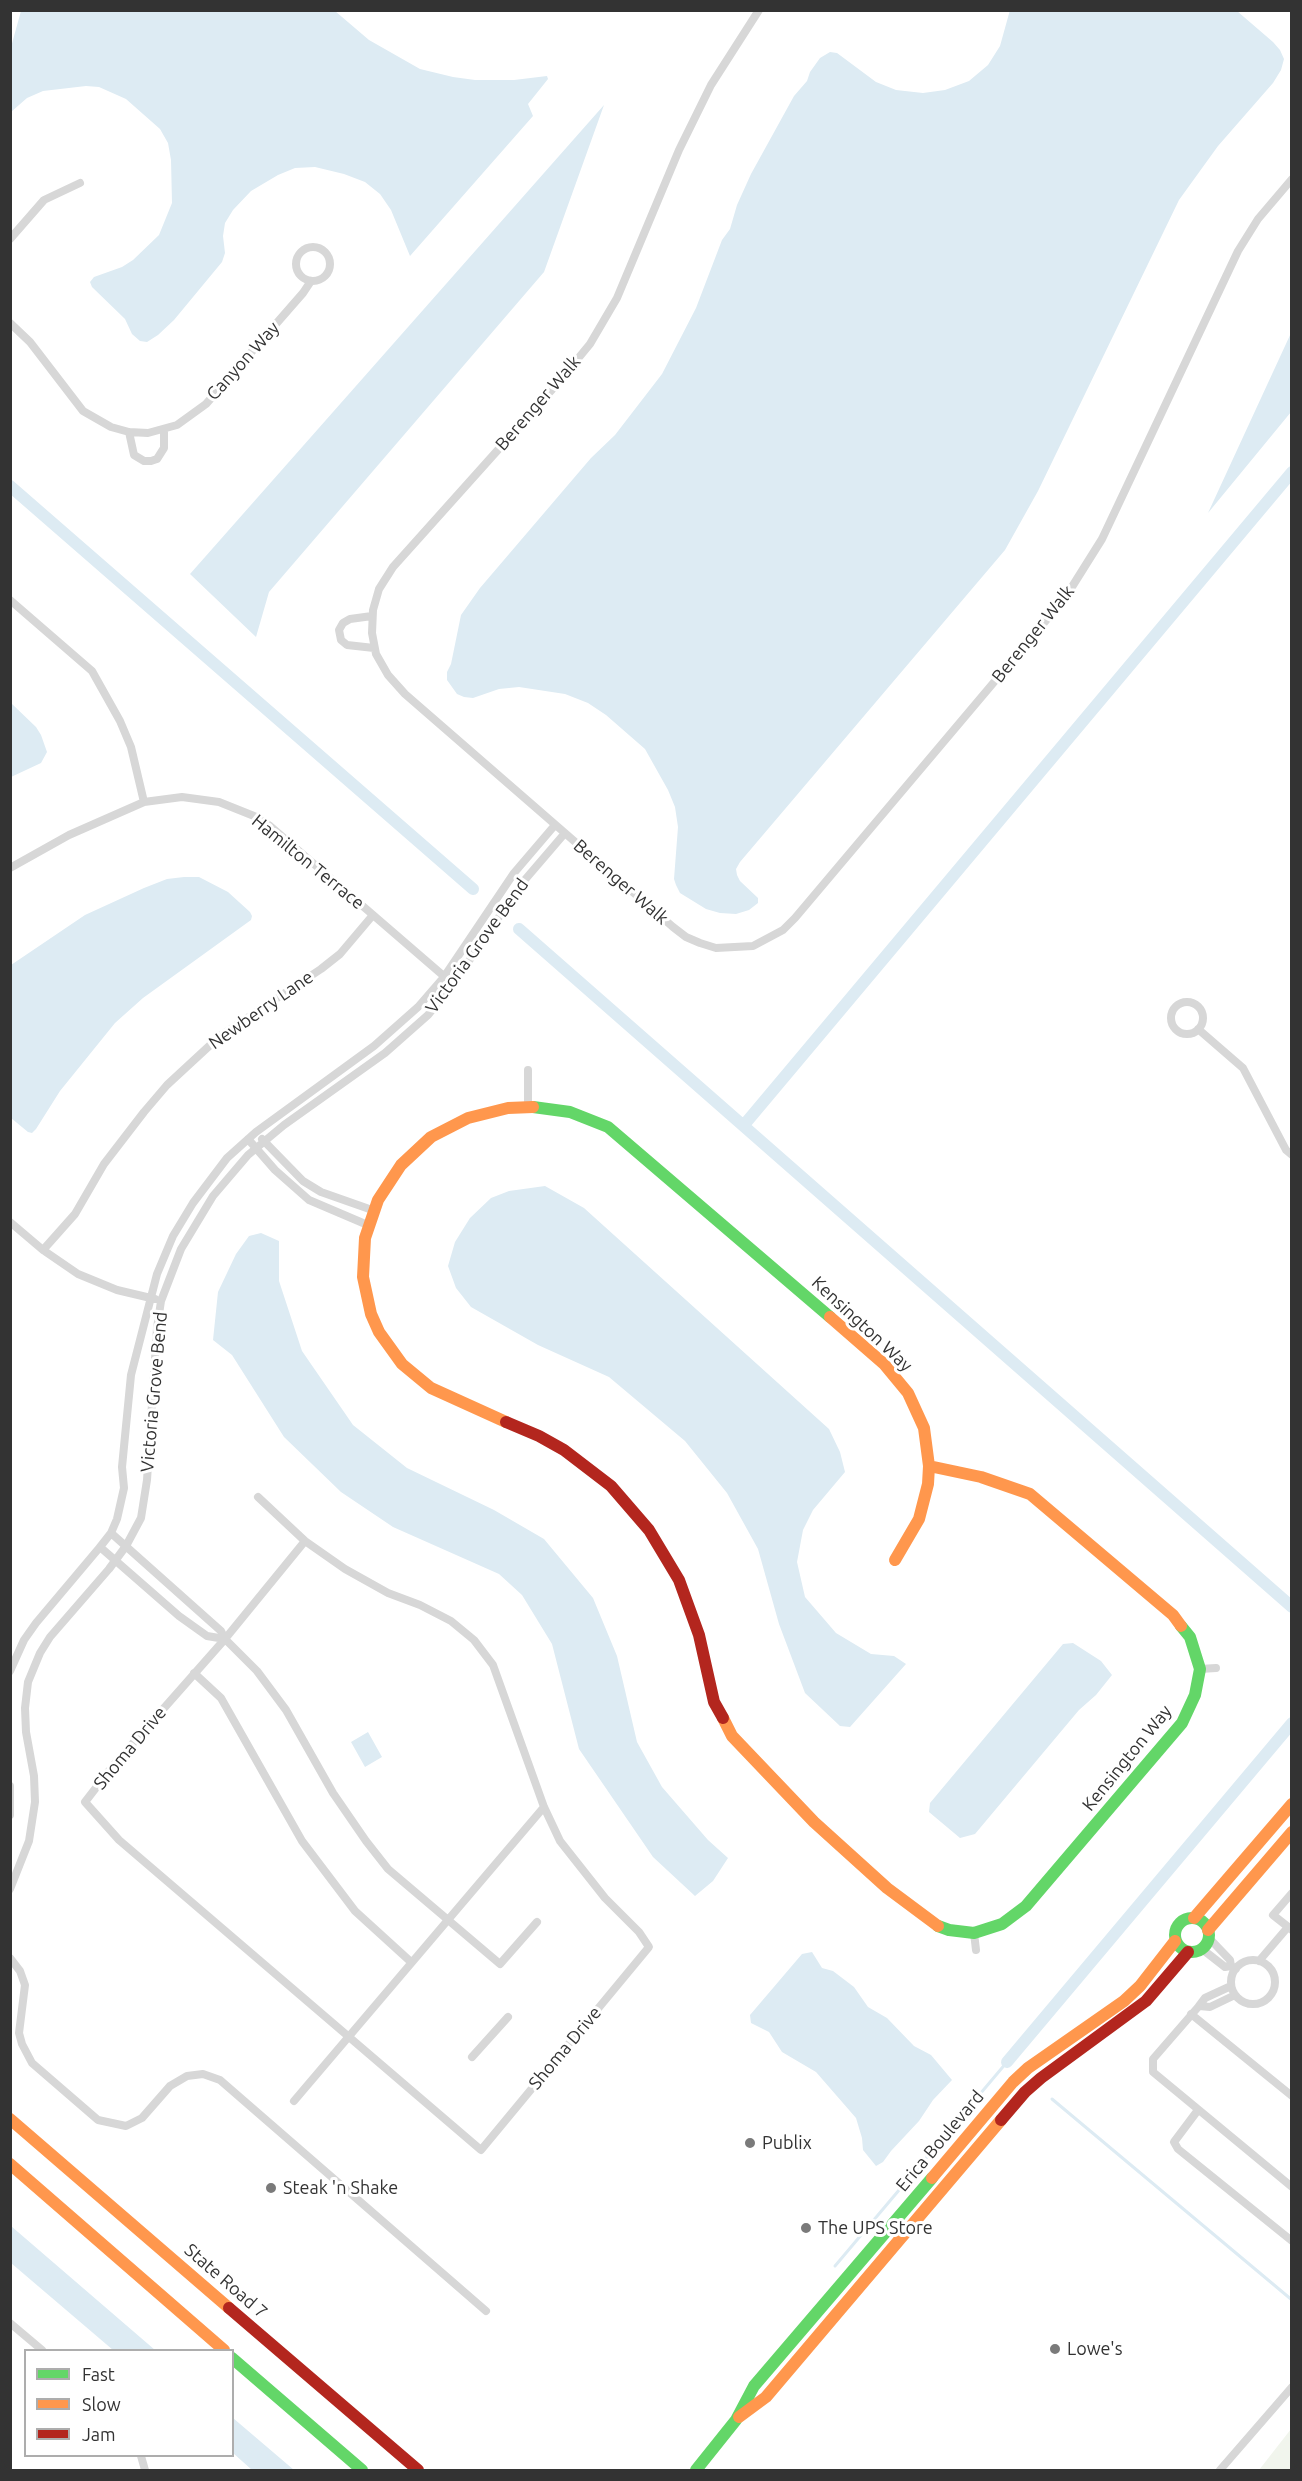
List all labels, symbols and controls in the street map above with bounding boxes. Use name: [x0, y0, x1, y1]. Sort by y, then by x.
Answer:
street label: Canyon Way: [202, 317, 284, 405]
street label: Berenger Walk: [491, 351, 585, 455]
street label: Berenger Walk: [987, 581, 1079, 687]
street label: Hamilton Terrace: [247, 810, 369, 914]
street label: Berenger Walk: [569, 835, 673, 929]
street label: Victoria Grove Bend: [421, 874, 533, 1018]
street label: Newberry Lane: [205, 966, 317, 1054]
street label: Kensington Way: [807, 1272, 917, 1376]
street label: Victoria Grove Bend: [136, 1311, 172, 1473]
street label: Kensington Way: [1078, 1701, 1176, 1815]
street label: Shoma Drive: [89, 1702, 171, 1794]
street label: Shoma Drive: [524, 2002, 606, 2094]
street label: Erica Boulevard: [891, 2086, 989, 2196]
place label: Publix: [762, 2132, 812, 2154]
marker: Publix: [743, 2136, 757, 2150]
place label: Steak 'n Shake: [283, 2177, 398, 2199]
marker: Steak 'n Shake: [264, 2181, 278, 2195]
place label: The UPS Store: [818, 2217, 933, 2239]
marker: The UPS Store: [799, 2221, 813, 2235]
street label: State Road 7: [180, 2239, 272, 2323]
place label: Lowe's: [1067, 2338, 1122, 2360]
marker: Lowe's: [1048, 2342, 1062, 2356]
legend: [24, 2349, 234, 2457]
text: Fast: [82, 2364, 115, 2384]
text: Slow: [82, 2394, 121, 2414]
text: Jam: [82, 2424, 116, 2444]

